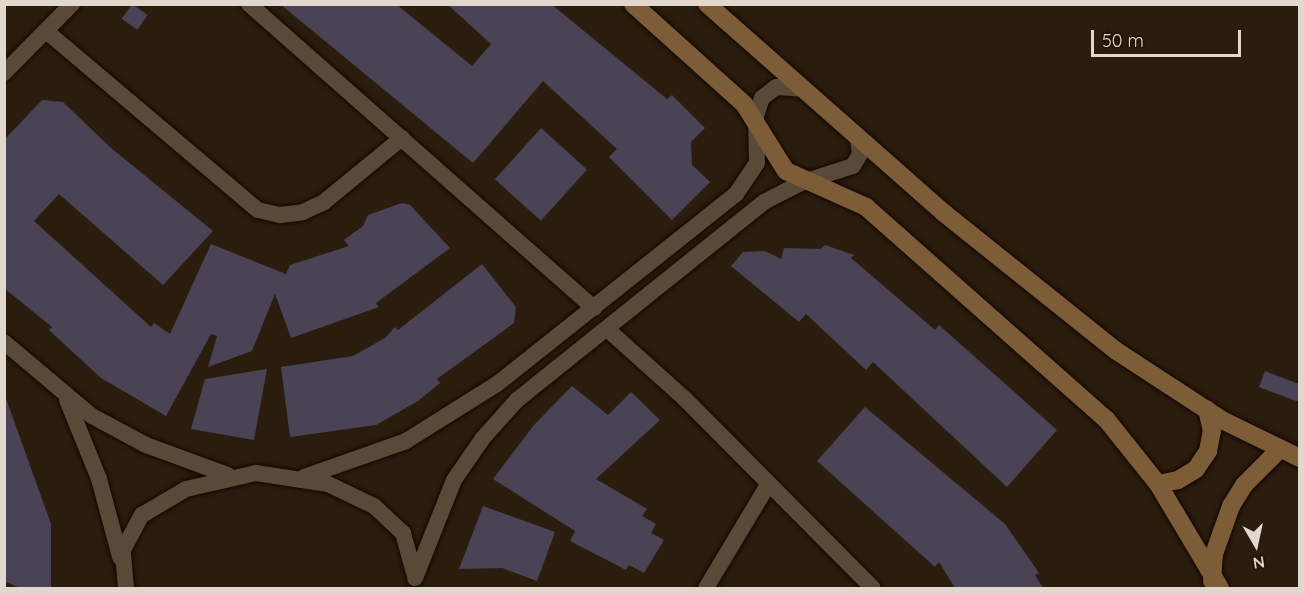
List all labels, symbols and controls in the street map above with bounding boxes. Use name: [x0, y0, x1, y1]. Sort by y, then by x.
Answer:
scale bar: [1094, 18, 1244, 56]
text: 50 m: [1102, 29, 1144, 52]
north arrow: [1226, 515, 1286, 575]
text: N: [1251, 552, 1266, 574]

